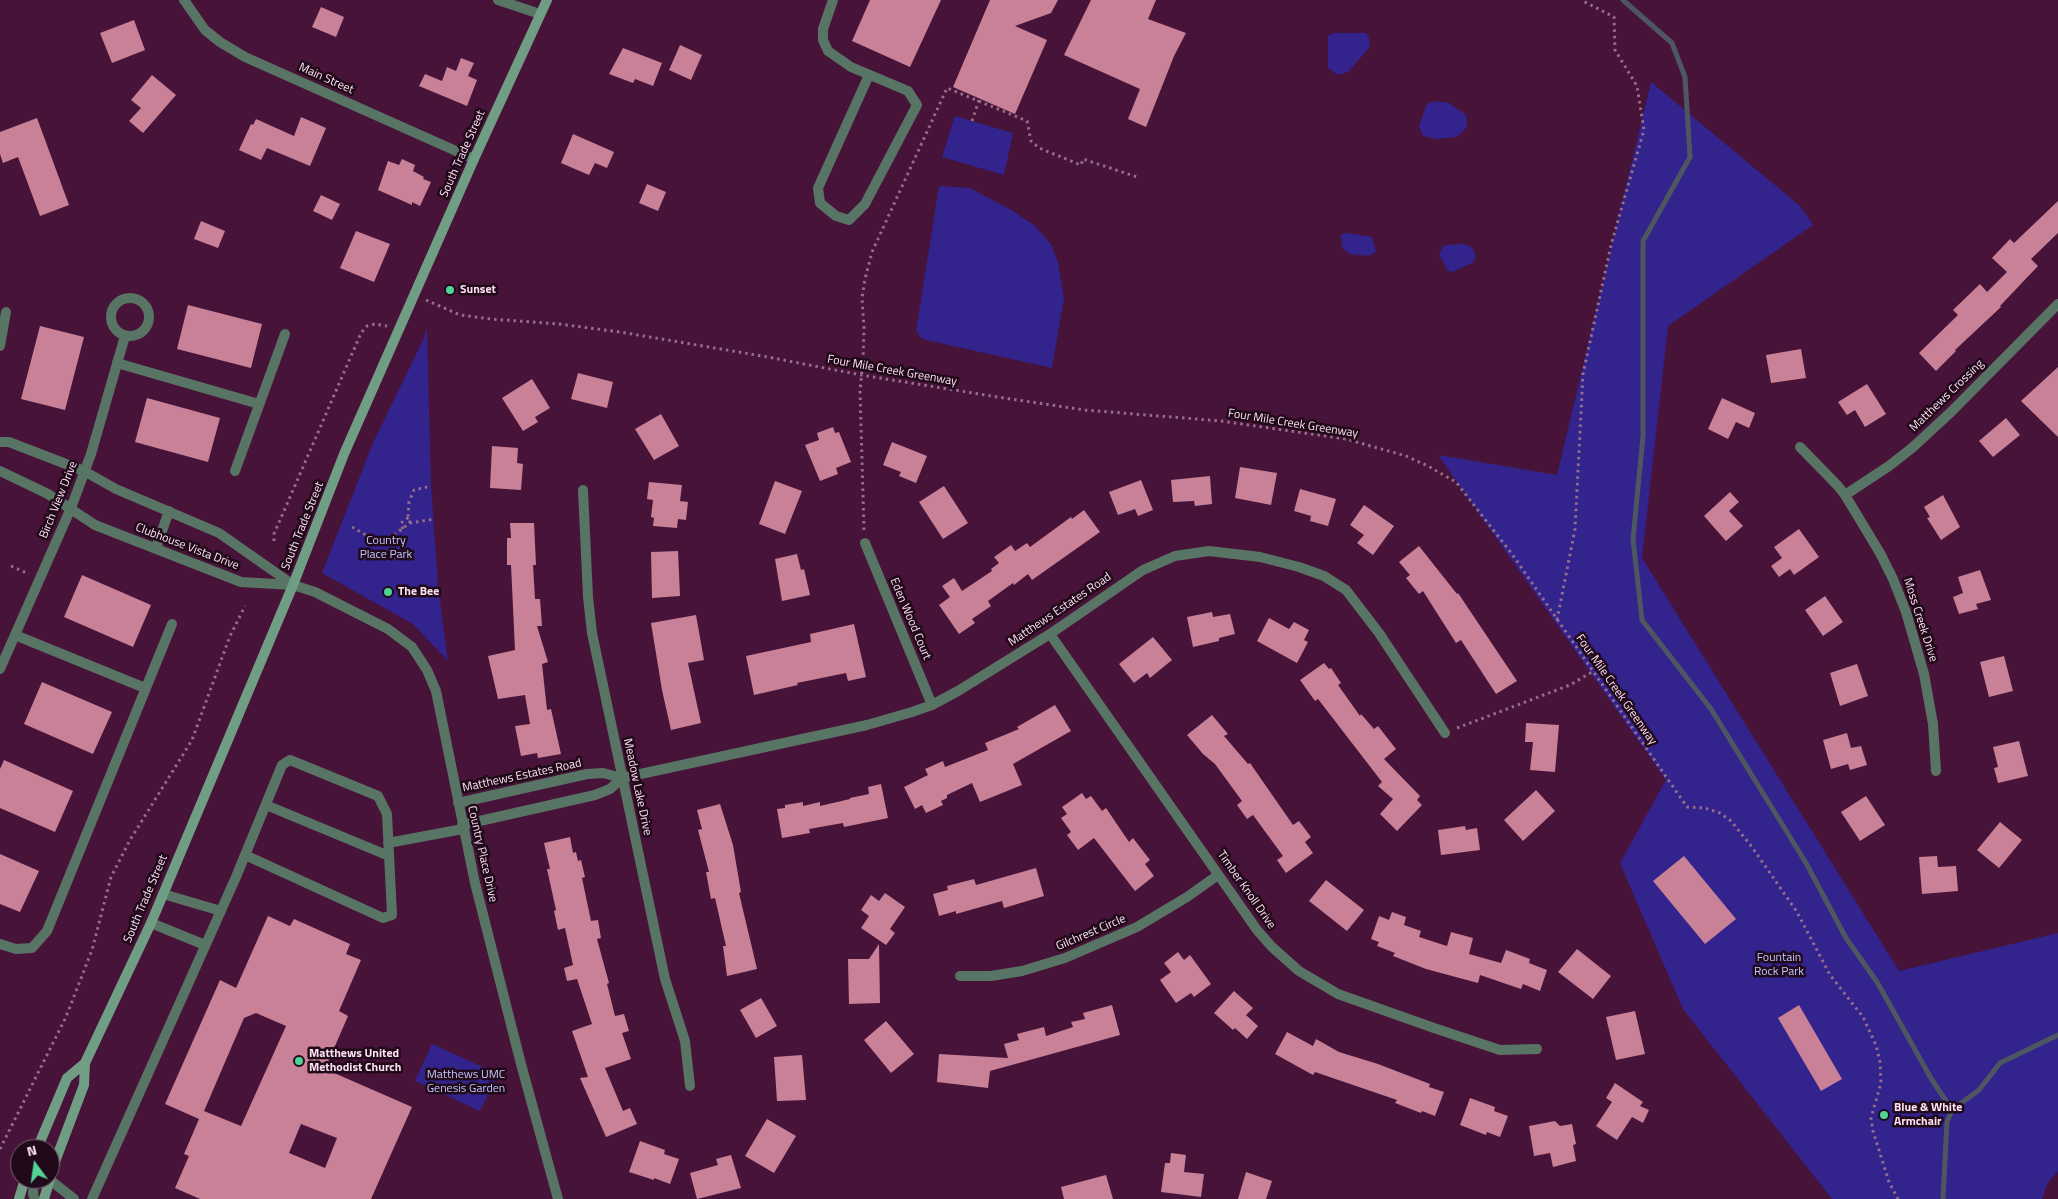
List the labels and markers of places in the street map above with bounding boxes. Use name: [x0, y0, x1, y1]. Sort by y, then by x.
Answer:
place label: Sunset: [460, 283, 496, 297]
marker: Sunset: [444, 284, 456, 296]
place label: The Bee: [398, 585, 439, 599]
marker: The Bee: [382, 586, 394, 598]
place label: Matthews United Methodist Church: [309, 1047, 401, 1075]
marker: Matthews United Methodist Church: [293, 1055, 305, 1067]
place label: Blue & White Armchair: [1894, 1101, 1962, 1129]
marker: Blue & White Armchair: [1878, 1109, 1890, 1121]

